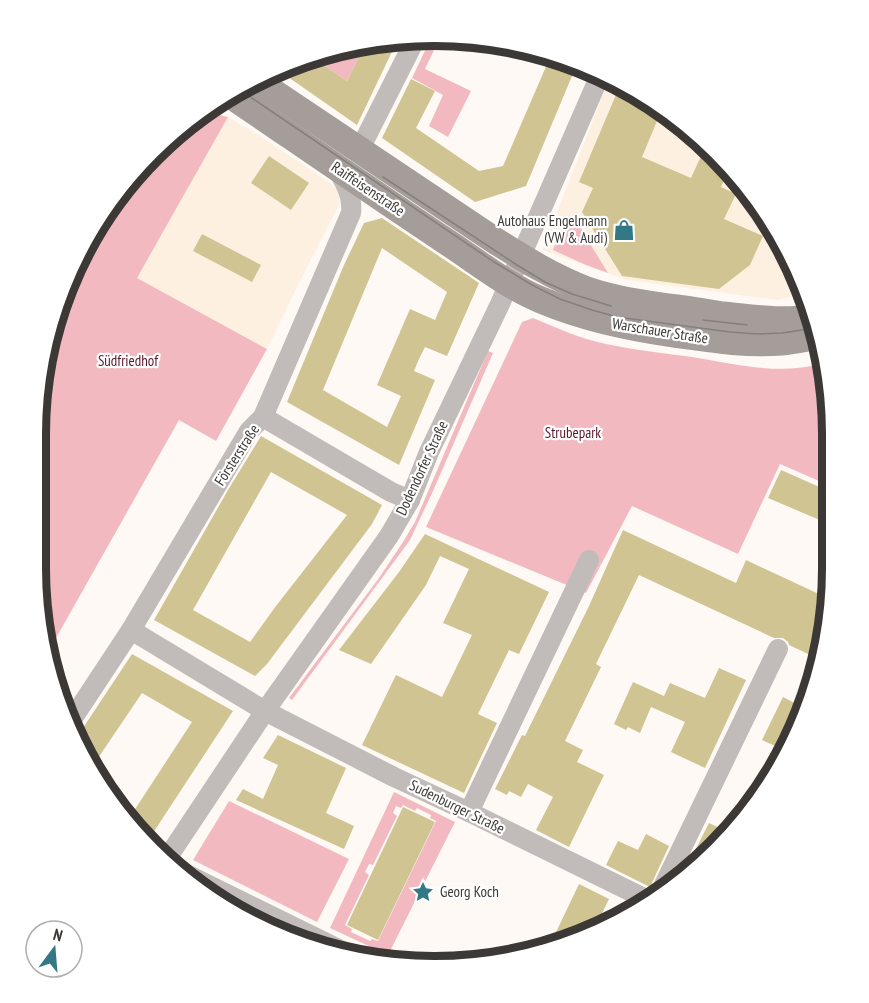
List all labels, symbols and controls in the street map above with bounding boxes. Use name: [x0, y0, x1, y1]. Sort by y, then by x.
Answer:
street label: Raiffeisenstraße: [328, 157, 408, 220]
place label: Autohaus Engelmann (VW & Audi): [497, 211, 608, 247]
shop icon: Autohaus Engelmann (VW & Audi): [612, 218, 636, 242]
street label: Warschauer Straße: [611, 314, 709, 347]
park label: Südfriedhof: [98, 351, 159, 370]
street label: Dodendorfer Straße: [391, 418, 452, 518]
street label: Försterstraße: [210, 421, 263, 489]
park label: Strubepark: [545, 423, 601, 442]
street label: Sudenburger Straße: [407, 775, 508, 838]
place icon: Georg Koch: [411, 880, 435, 904]
place label: Georg Koch: [440, 882, 499, 901]
north arrow: [24, 919, 84, 979]
text: N: [51, 924, 65, 945]

